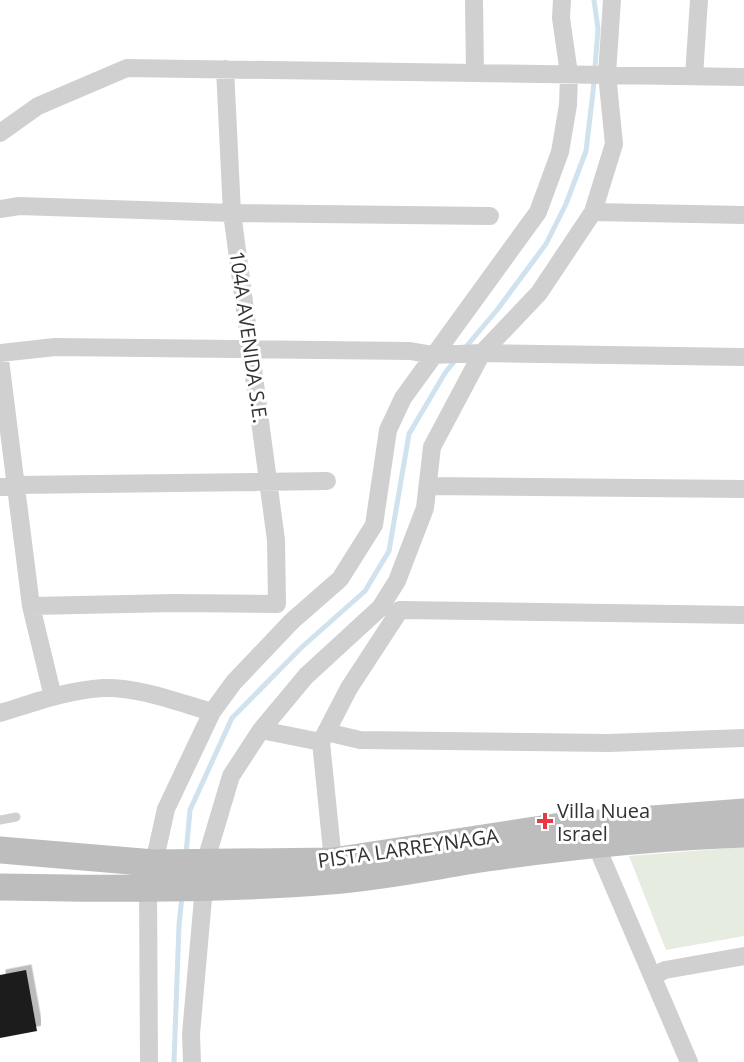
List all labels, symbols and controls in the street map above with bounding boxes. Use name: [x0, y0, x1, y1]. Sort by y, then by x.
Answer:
street label: 104A AVENIDA S.E.: [224, 249, 274, 425]
place label: Villa Nuea Israel: [557, 797, 650, 847]
marker: Villa Nuea Israel: [538, 814, 552, 828]
street label: PISTA LARREYNAGA: [316, 822, 501, 874]

